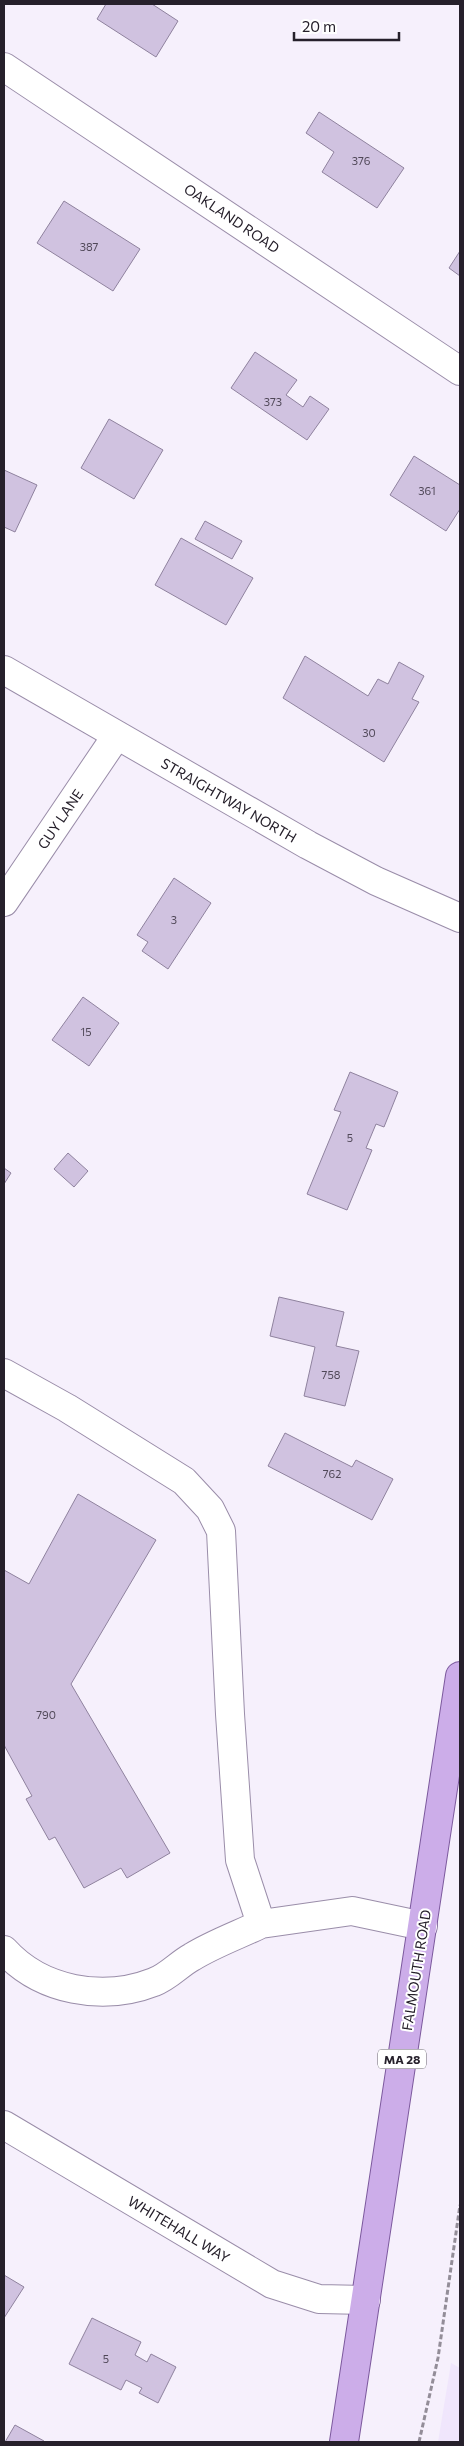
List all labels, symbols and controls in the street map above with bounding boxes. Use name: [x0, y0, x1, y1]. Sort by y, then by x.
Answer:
scale bar: [294, 10, 399, 42]
text: 20 m: [302, 17, 336, 35]
house number: 376: [352, 154, 371, 167]
street label: OAKLAND ROAD: [181, 180, 283, 256]
house number: 387: [80, 240, 99, 253]
house number: 373: [264, 395, 282, 408]
house number: 361: [418, 484, 436, 497]
house number: 30: [362, 726, 376, 739]
street label: STRAIGHTWAY NORTH: [158, 754, 300, 846]
street label: GUY LANE: [34, 786, 86, 852]
house number: 3: [171, 913, 177, 926]
house number: 15: [80, 1025, 92, 1038]
house number: 5: [347, 1131, 353, 1144]
house number: 758: [322, 1368, 341, 1381]
house number: 762: [323, 1467, 341, 1480]
house number: 790: [36, 1708, 56, 1721]
street label: FALMOUTH ROAD: [398, 1908, 434, 2032]
road number: MA 28: [378, 2050, 426, 2068]
street label: WHITEHALL WAY: [125, 2192, 233, 2266]
house number: 5: [103, 2352, 109, 2365]

